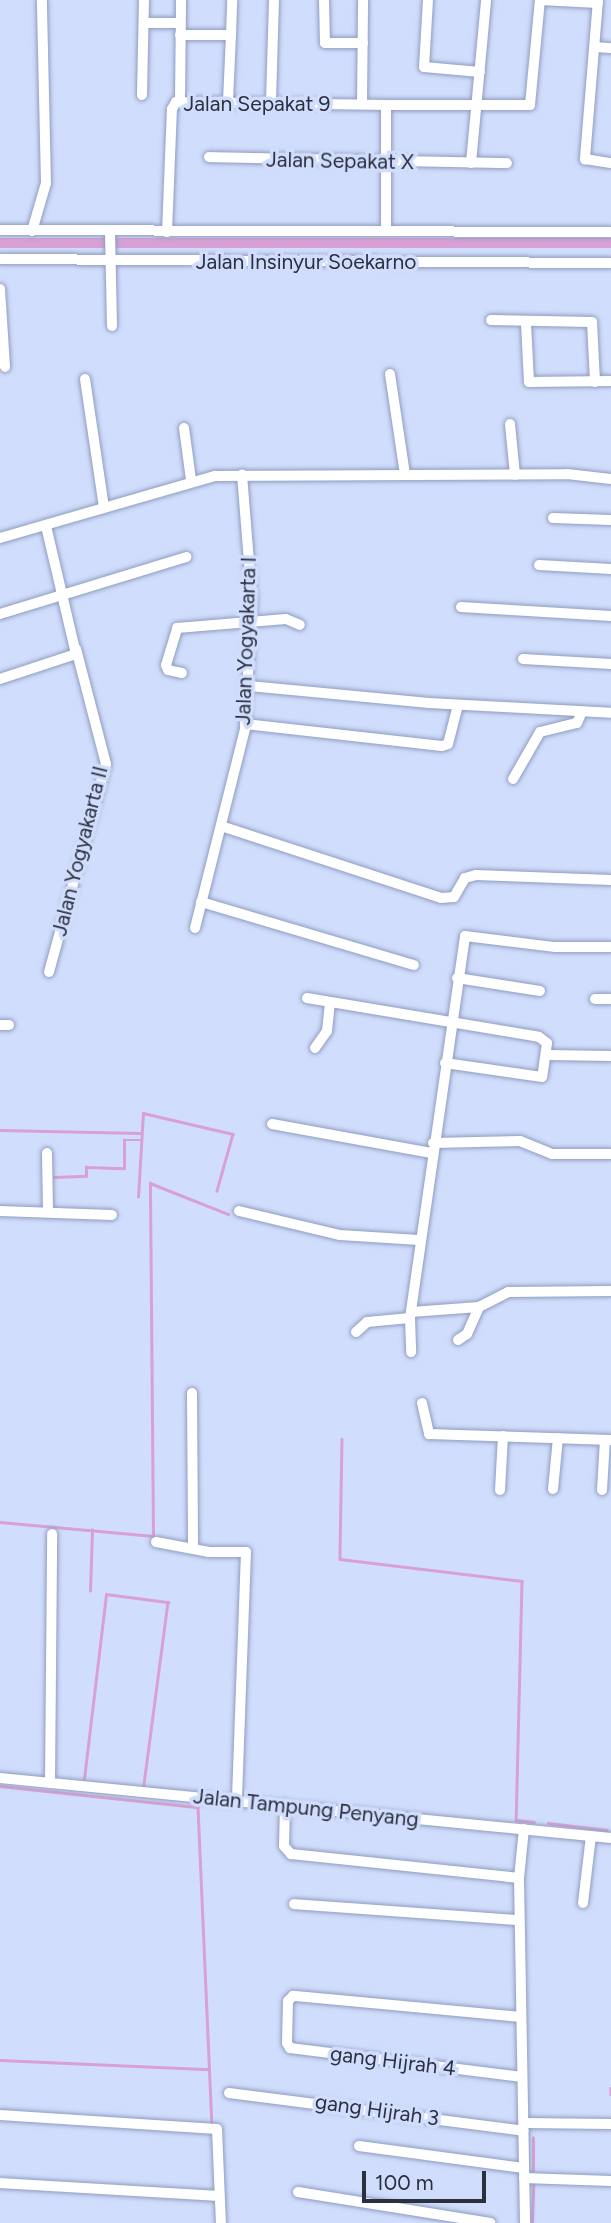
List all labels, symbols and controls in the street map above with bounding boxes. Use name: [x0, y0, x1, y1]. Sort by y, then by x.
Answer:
street label: Jalan Sepakat 9: [184, 91, 330, 117]
street label: Jalan Sepakat X: [266, 147, 414, 175]
street label: Jalan Insinyur Soekarno: [196, 249, 416, 275]
street label: Jalan Yogyakarta I: [230, 556, 262, 726]
street label: Jalan Yogyakarta II: [47, 763, 113, 939]
street label: Jalan Tampung Penyang: [192, 1784, 420, 1832]
street label: gang Hijrah 4: [329, 2041, 457, 2081]
street label: gang Hijrah 3: [314, 2089, 440, 2131]
scale bar: [366, 2156, 490, 2200]
text: 100 m: [375, 2170, 434, 2195]

